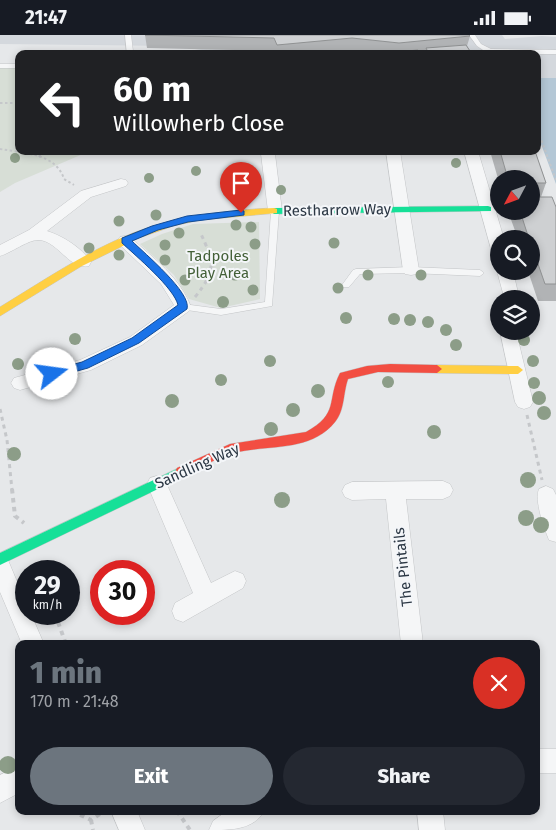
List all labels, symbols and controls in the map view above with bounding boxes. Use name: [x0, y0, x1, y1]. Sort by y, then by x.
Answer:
text: 21:47: [25, 6, 67, 29]
text: 60 m: [113, 68, 191, 110]
icon: left: [30, 70, 95, 135]
text: Willowherb Close: [113, 110, 285, 137]
pin: [220, 162, 262, 213]
icon: arrive: [227, 169, 255, 197]
north arrow: [490, 170, 540, 220]
map controls: [490, 170, 540, 340]
street label: Restharrow Way: [283, 200, 392, 220]
button: search: [490, 230, 540, 280]
park label: Tadpoles Play Area: [187, 247, 249, 282]
button: layers: [490, 290, 540, 340]
position arrow: [25, 347, 77, 399]
street label: Sandling Way: [152, 439, 243, 493]
street label: The Pintails: [390, 527, 416, 607]
speed limit sign: 30: [90, 560, 155, 625]
text: 29: [34, 571, 61, 601]
text: km/h: [33, 598, 62, 612]
text: 1 min: [30, 655, 102, 691]
button: close: [473, 657, 525, 709]
text: 170 m · 21:48: [30, 692, 119, 711]
button: Exit: [30, 747, 273, 805]
button: Share: [283, 747, 525, 805]

